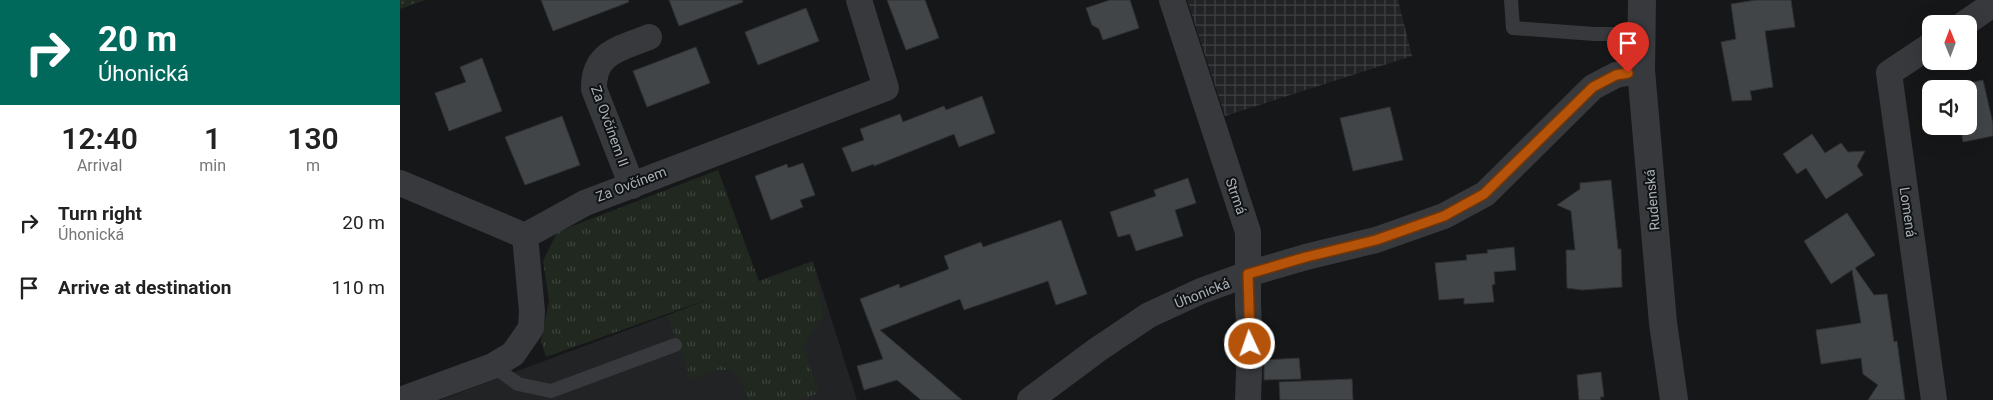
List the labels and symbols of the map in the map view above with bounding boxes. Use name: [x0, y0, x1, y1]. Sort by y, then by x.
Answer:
north arrow: [1922, 15, 1978, 70]
pin: [1607, 22, 1649, 73]
street label: Za Ovčínem II: [588, 83, 632, 169]
street label: Za Ovčínem: [594, 163, 668, 205]
street label: Rudenská: [1641, 169, 1663, 231]
street label: Strmá: [1222, 176, 1250, 216]
street label: Lomená: [1897, 186, 1919, 238]
street label: Úhonická: [1172, 274, 1232, 311]
position arrow: [1223, 317, 1275, 369]

